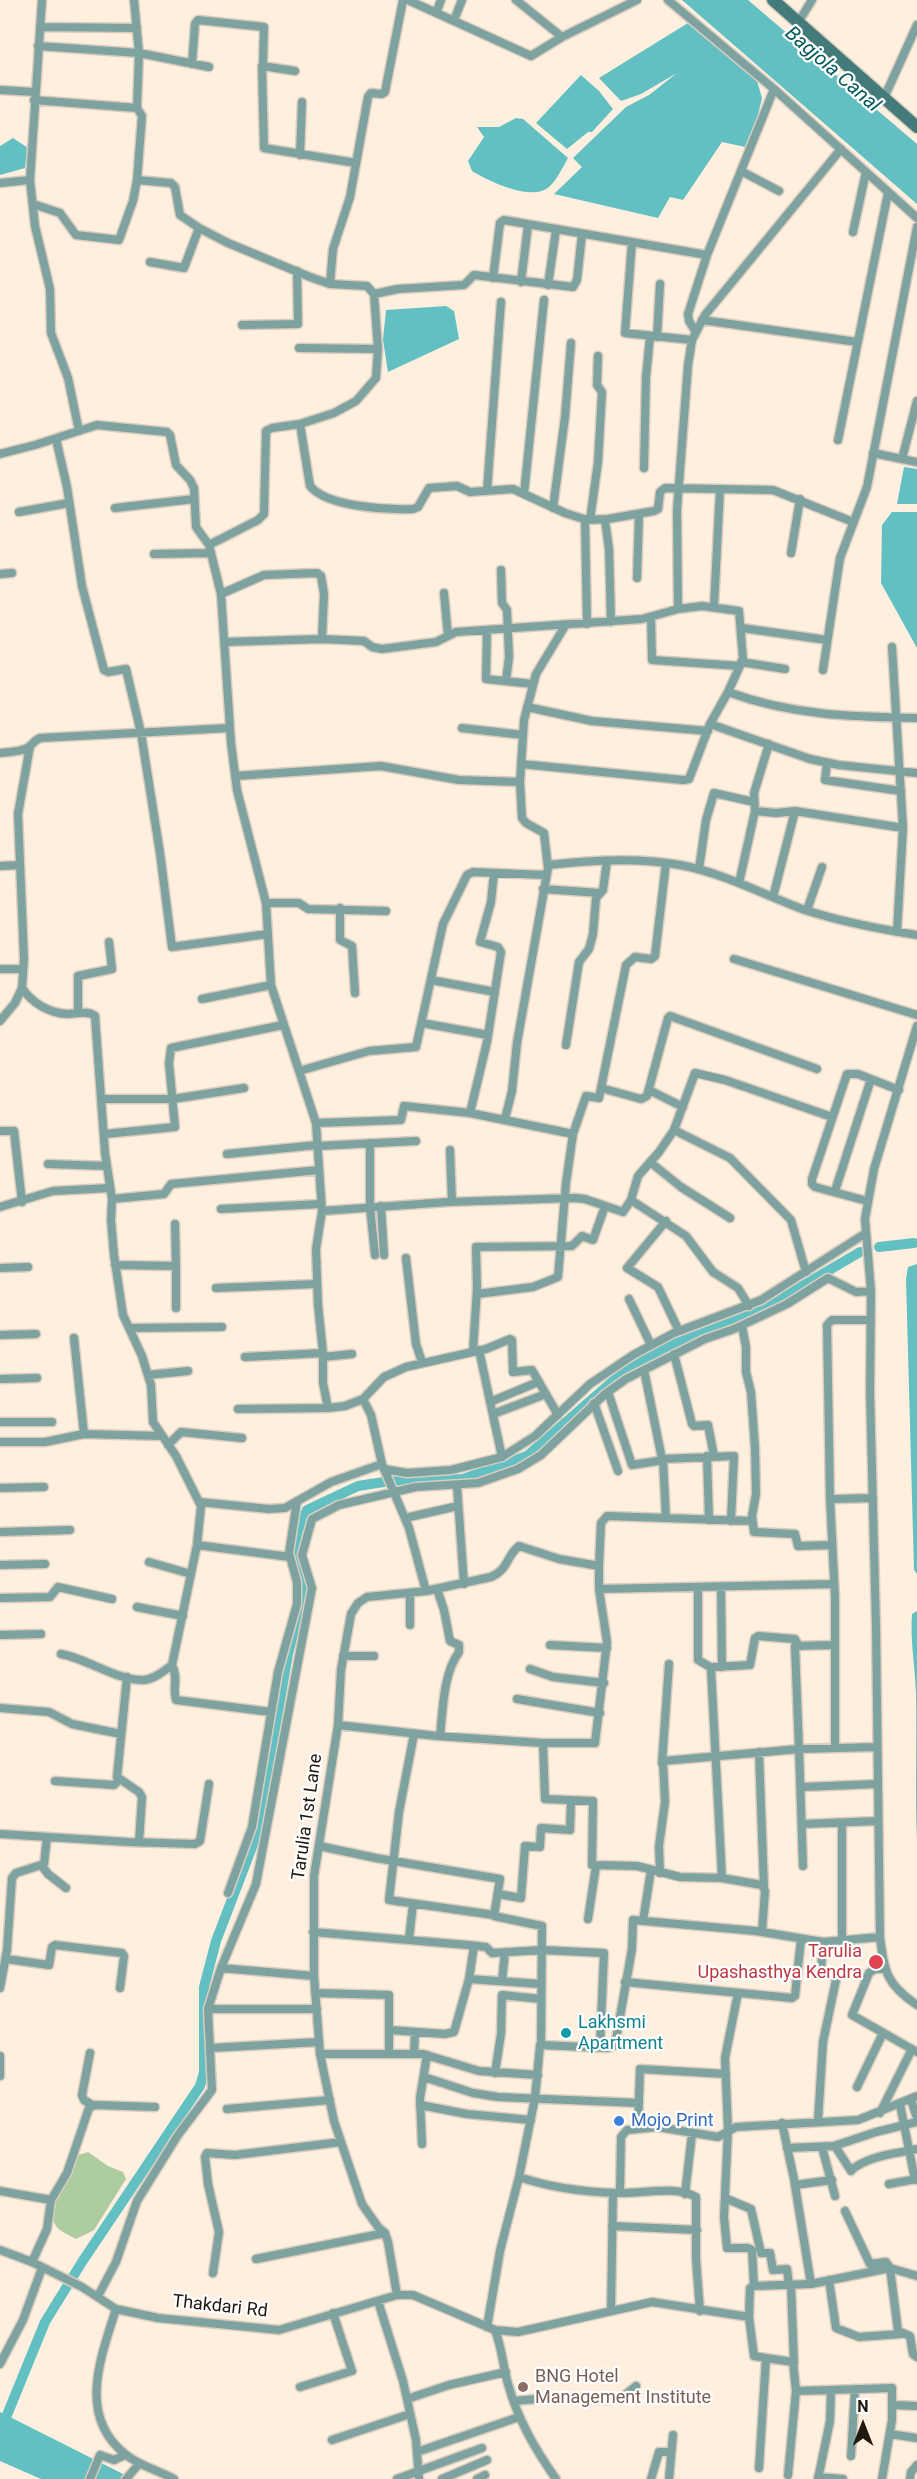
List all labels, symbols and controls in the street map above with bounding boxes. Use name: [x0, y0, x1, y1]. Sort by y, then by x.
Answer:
water label: Bagjola Canal: [779, 22, 885, 118]
street label: Tarulia 1st Lane: [288, 1752, 328, 1882]
place label: Tarulia Upashasthya Kendra: [697, 1941, 862, 1984]
marker: Tarulia Upashasthya Kendra: [867, 1953, 885, 1971]
place label: Lakhsmi Apartment: [578, 2012, 663, 2054]
marker: Lakhsmi Apartment: [559, 2026, 573, 2040]
place label: Mojo Print: [631, 2110, 714, 2132]
marker: Mojo Print: [612, 2114, 626, 2128]
street label: Thakdari Rd: [171, 2291, 269, 2323]
place label: BNG Hotel Management Institute: [535, 2366, 711, 2408]
marker: BNG Hotel Management Institute: [516, 2380, 530, 2394]
north arrow: [833, 2395, 893, 2455]
text: N: [857, 2397, 869, 2416]

